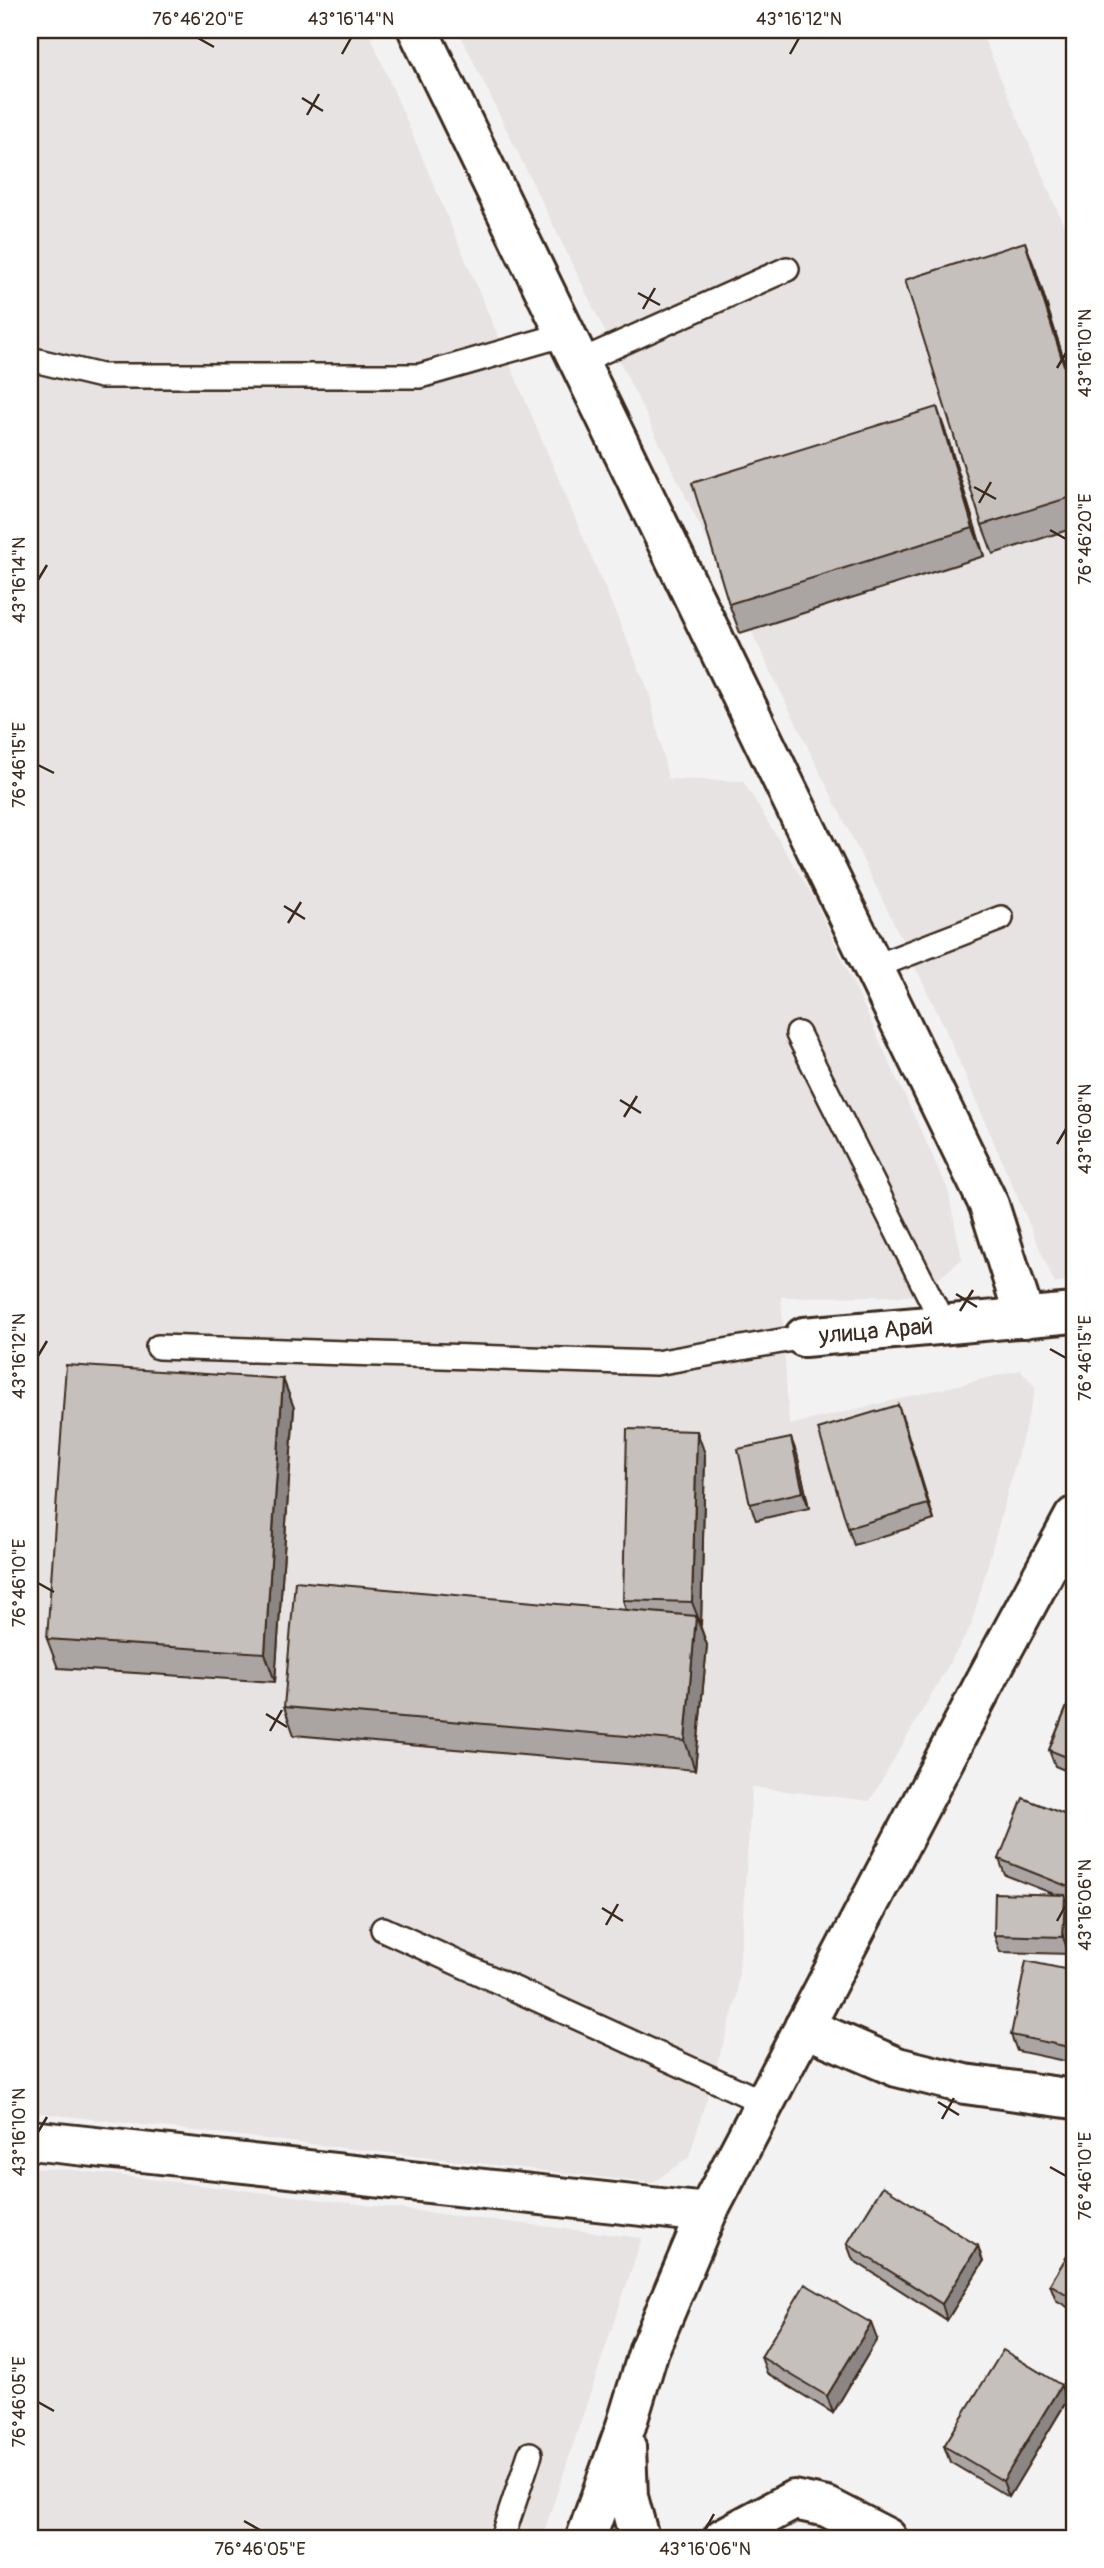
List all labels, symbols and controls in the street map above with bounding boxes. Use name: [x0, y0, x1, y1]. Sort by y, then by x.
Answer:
text: 76°46'20"E: [152, 8, 244, 31]
text: 43°16'14"N: [308, 8, 394, 31]
text: 43°16'12"N: [756, 8, 842, 31]
text: 43°16'10"N: [1074, 309, 1097, 397]
text: 76°46'20"E: [1074, 493, 1097, 585]
text: 43°16'14"N: [8, 537, 31, 623]
text: 76°46'15"E: [8, 722, 31, 808]
text: 43°16'08"N: [1074, 1084, 1097, 1174]
street label: улица Арай: [817, 1312, 934, 1351]
text: 43°16'12"N: [8, 1313, 31, 1399]
text: 76°46'15"E: [1074, 1315, 1097, 1401]
text: 76°46'10"E: [8, 1539, 31, 1627]
text: 43°16'06"N: [1074, 1859, 1097, 1951]
text: 43°16'10"N: [8, 2088, 31, 2176]
text: 76°46'10"E: [1074, 2132, 1097, 2220]
text: 76°46'05"E: [8, 2356, 31, 2448]
text: 76°46'05"E: [214, 2538, 306, 2561]
text: 43°16'06"N: [659, 2538, 751, 2561]

